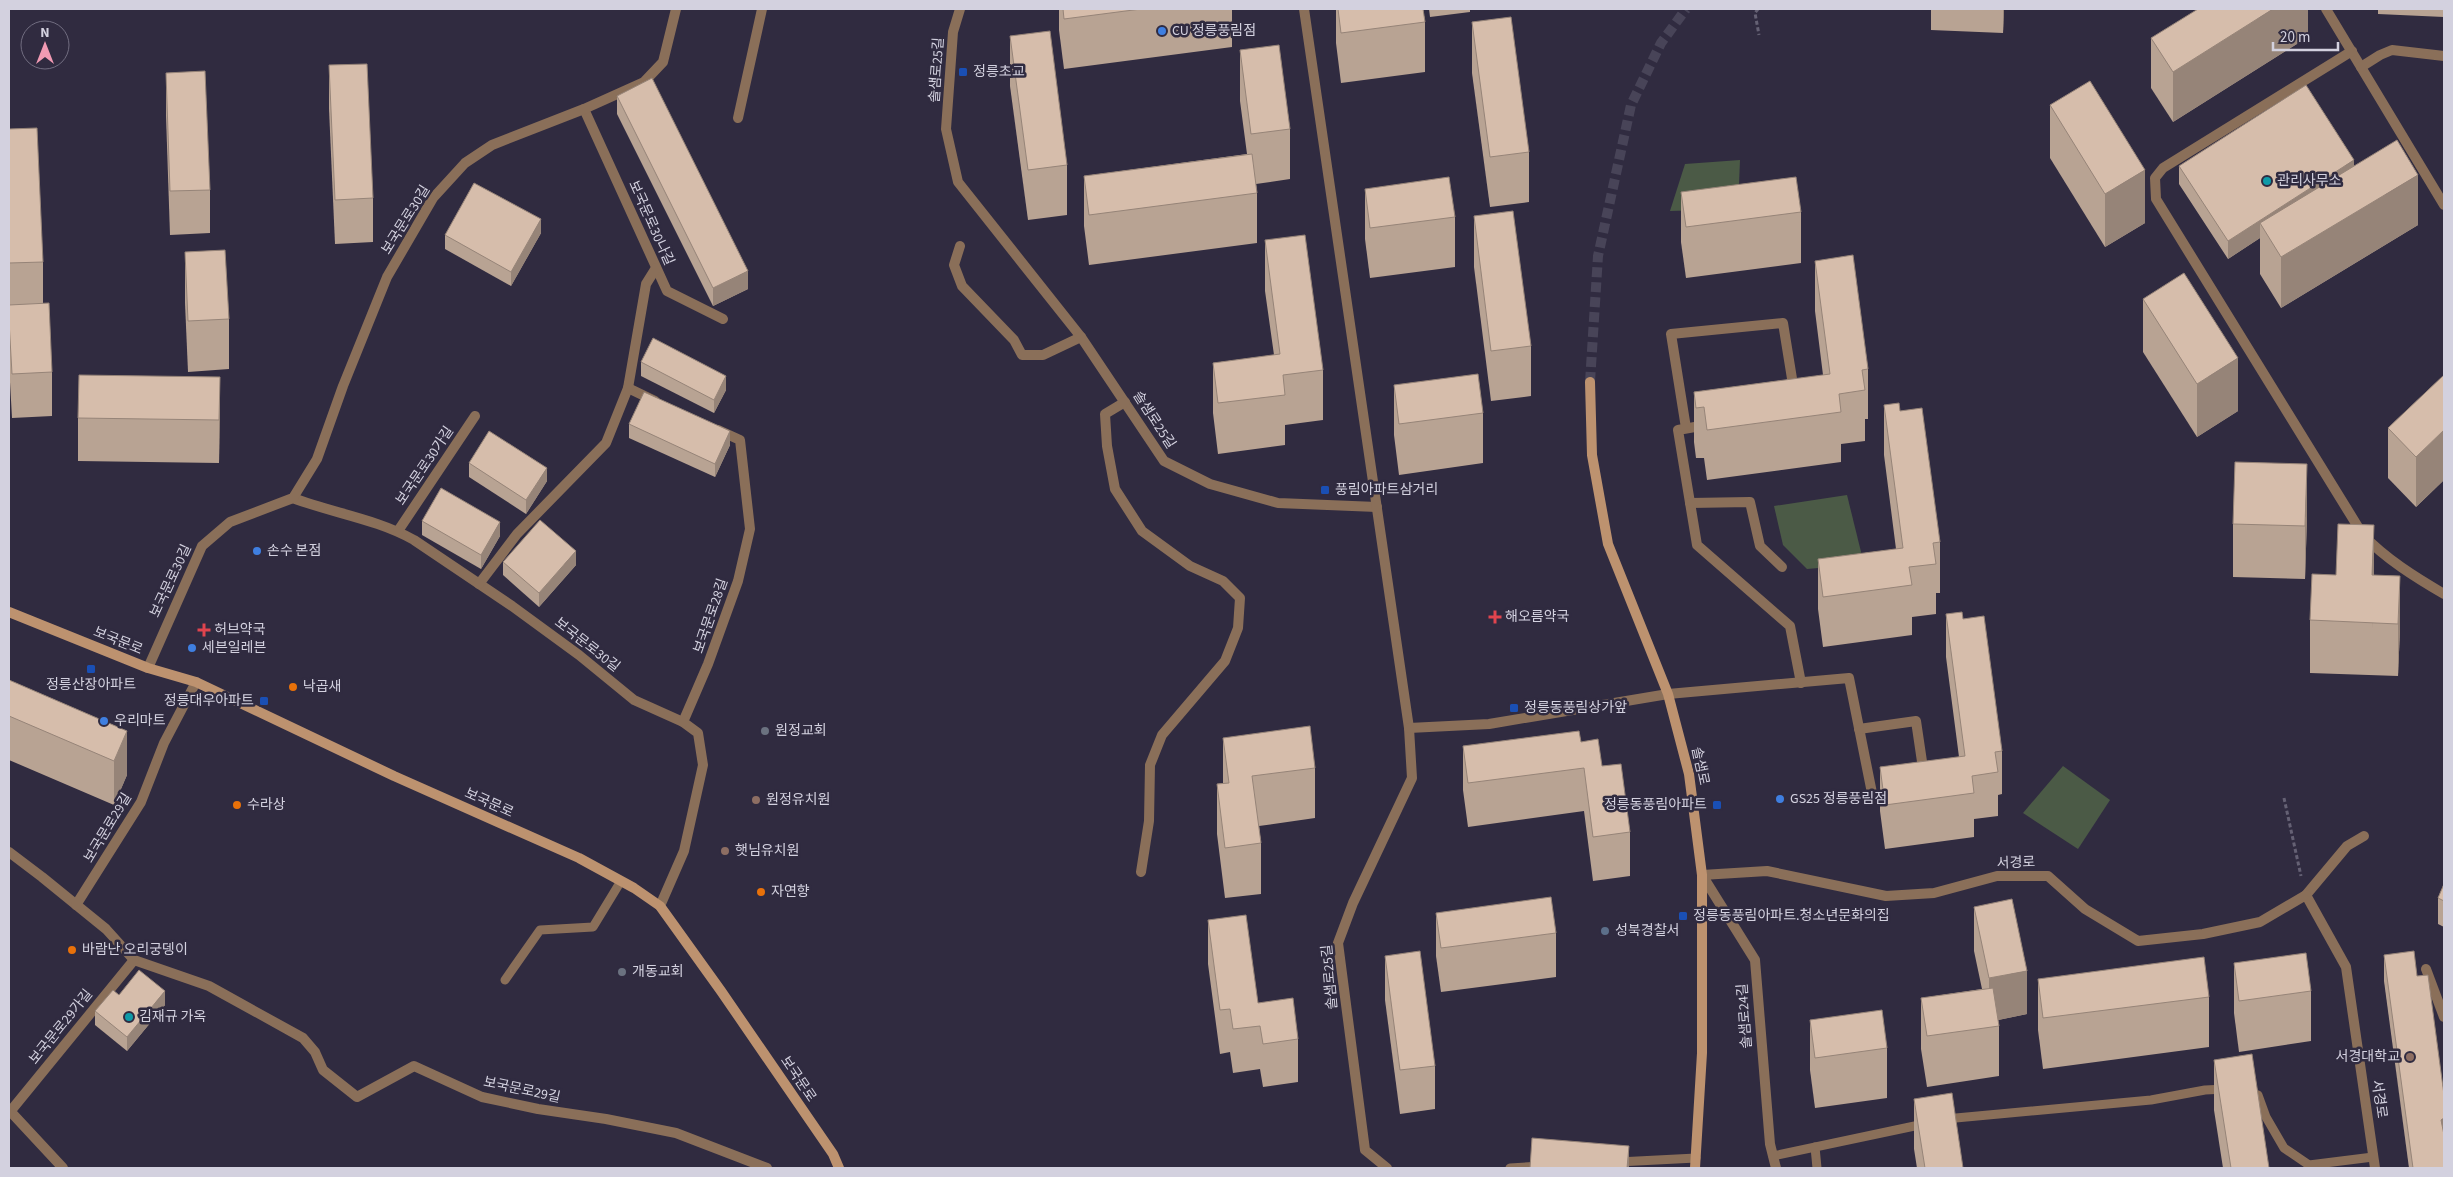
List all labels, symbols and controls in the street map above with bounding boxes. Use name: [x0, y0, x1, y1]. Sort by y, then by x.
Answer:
north arrow: [20, 20, 70, 70]
scale bar: [2273, 20, 2338, 52]
place label: CU 정릉풍림점: [1172, 21, 1256, 41]
text: N: [40, 23, 50, 43]
marker: CU 정릉풍림점: [1156, 25, 1168, 37]
text: 20 m: [2280, 27, 2310, 48]
street label: 솔샘로25길: [925, 37, 949, 103]
place label: 정릉초교: [973, 62, 1025, 82]
marker: 정릉초교: [957, 66, 969, 78]
place label: 관리사무소: [2277, 171, 2342, 191]
marker: 관리사무소: [2261, 175, 2273, 187]
street label: 보국문로30나길: [623, 177, 679, 269]
street label: 보국문로30길: [377, 181, 435, 259]
street label: 솔샘로25길: [1128, 387, 1180, 453]
street label: 보국문로30가길: [391, 423, 459, 509]
place label: 풍림아파트삼거리: [1335, 480, 1438, 500]
marker: 풍림아파트삼거리: [1319, 484, 1331, 496]
street label: 보국문로30길: [145, 541, 197, 621]
place label: 손수 본점: [267, 541, 321, 561]
marker: 손수 본점: [251, 545, 263, 557]
street label: 보국문로28길: [689, 576, 733, 656]
place label: 해오름약국: [1505, 607, 1570, 627]
marker: 해오름약국: [1489, 611, 1501, 623]
street label: 보국문로30길: [550, 613, 624, 677]
place label: 허브약국: [214, 620, 266, 640]
street label: 보국문로: [90, 622, 146, 660]
marker: 허브약국: [198, 624, 210, 636]
place label: 세븐일레븐: [202, 638, 267, 658]
marker: 세븐일레븐: [186, 642, 198, 654]
marker: 정릉산장아파트: [85, 663, 97, 675]
place label: 정릉산장아파트: [46, 675, 136, 695]
place label: 낙곱새: [303, 677, 342, 697]
marker: 낙곱새: [287, 681, 299, 693]
place label: 정릉대우아파트: [164, 691, 254, 711]
marker: 정릉대우아파트: [258, 695, 270, 707]
place label: 정릉동풍림상가앞: [1524, 698, 1627, 718]
marker: 정릉동풍림상가앞: [1508, 702, 1520, 714]
place label: 우리마트: [114, 711, 166, 731]
marker: 우리마트: [98, 715, 110, 727]
place label: 원정교회: [775, 721, 827, 741]
marker: 원정교회: [759, 725, 771, 737]
street label: 솔샘로: [1686, 745, 1714, 787]
street label: 보국문로: [461, 783, 517, 823]
street label: 보국문로29길: [79, 789, 137, 867]
place label: GS25 정릉풍림점: [1790, 789, 1887, 809]
place label: 원정유치원: [766, 790, 830, 810]
marker: GS25 정릉풍림점: [1774, 793, 1786, 805]
marker: 원정유치원: [750, 794, 762, 806]
place label: 수라상: [247, 795, 286, 815]
place label: 정릉동풍림아파트: [1604, 795, 1707, 815]
marker: 수라상: [231, 799, 243, 811]
marker: 정릉동풍림아파트: [1711, 799, 1723, 811]
place label: 햇님유치원: [735, 841, 799, 861]
marker: 햇님유치원: [719, 845, 731, 857]
street label: 서경로: [1996, 852, 2036, 874]
place label: 자연향: [771, 882, 810, 902]
marker: 자연향: [755, 886, 767, 898]
place label: 정릉동풍림아파트.청소년문화의집: [1693, 906, 1890, 926]
marker: 정릉동풍림아파트.청소년문화의집: [1677, 910, 1689, 922]
place label: 성북경찰서: [1615, 921, 1679, 941]
marker: 성북경찰서: [1599, 925, 1611, 937]
place label: 바람난 오리궁뎅이: [82, 940, 188, 960]
marker: 바람난 오리궁뎅이: [66, 944, 78, 956]
street label: 솔샘로25길: [1317, 944, 1343, 1010]
place label: 개동교회: [632, 962, 684, 982]
marker: 개동교회: [616, 966, 628, 978]
street label: 솔샘로24길: [1733, 983, 1757, 1049]
street label: 보국문로29가길: [25, 985, 97, 1069]
place label: 김재규 가옥: [139, 1007, 206, 1027]
marker: 김재규 가옥: [123, 1011, 135, 1023]
place label: 서경대학교: [2336, 1047, 2400, 1067]
marker: 서경대학교: [2404, 1051, 2416, 1063]
street label: 보국문로: [775, 1052, 821, 1106]
street label: 보국문로29길: [482, 1072, 562, 1108]
street label: 서경로: [2366, 1078, 2392, 1120]

